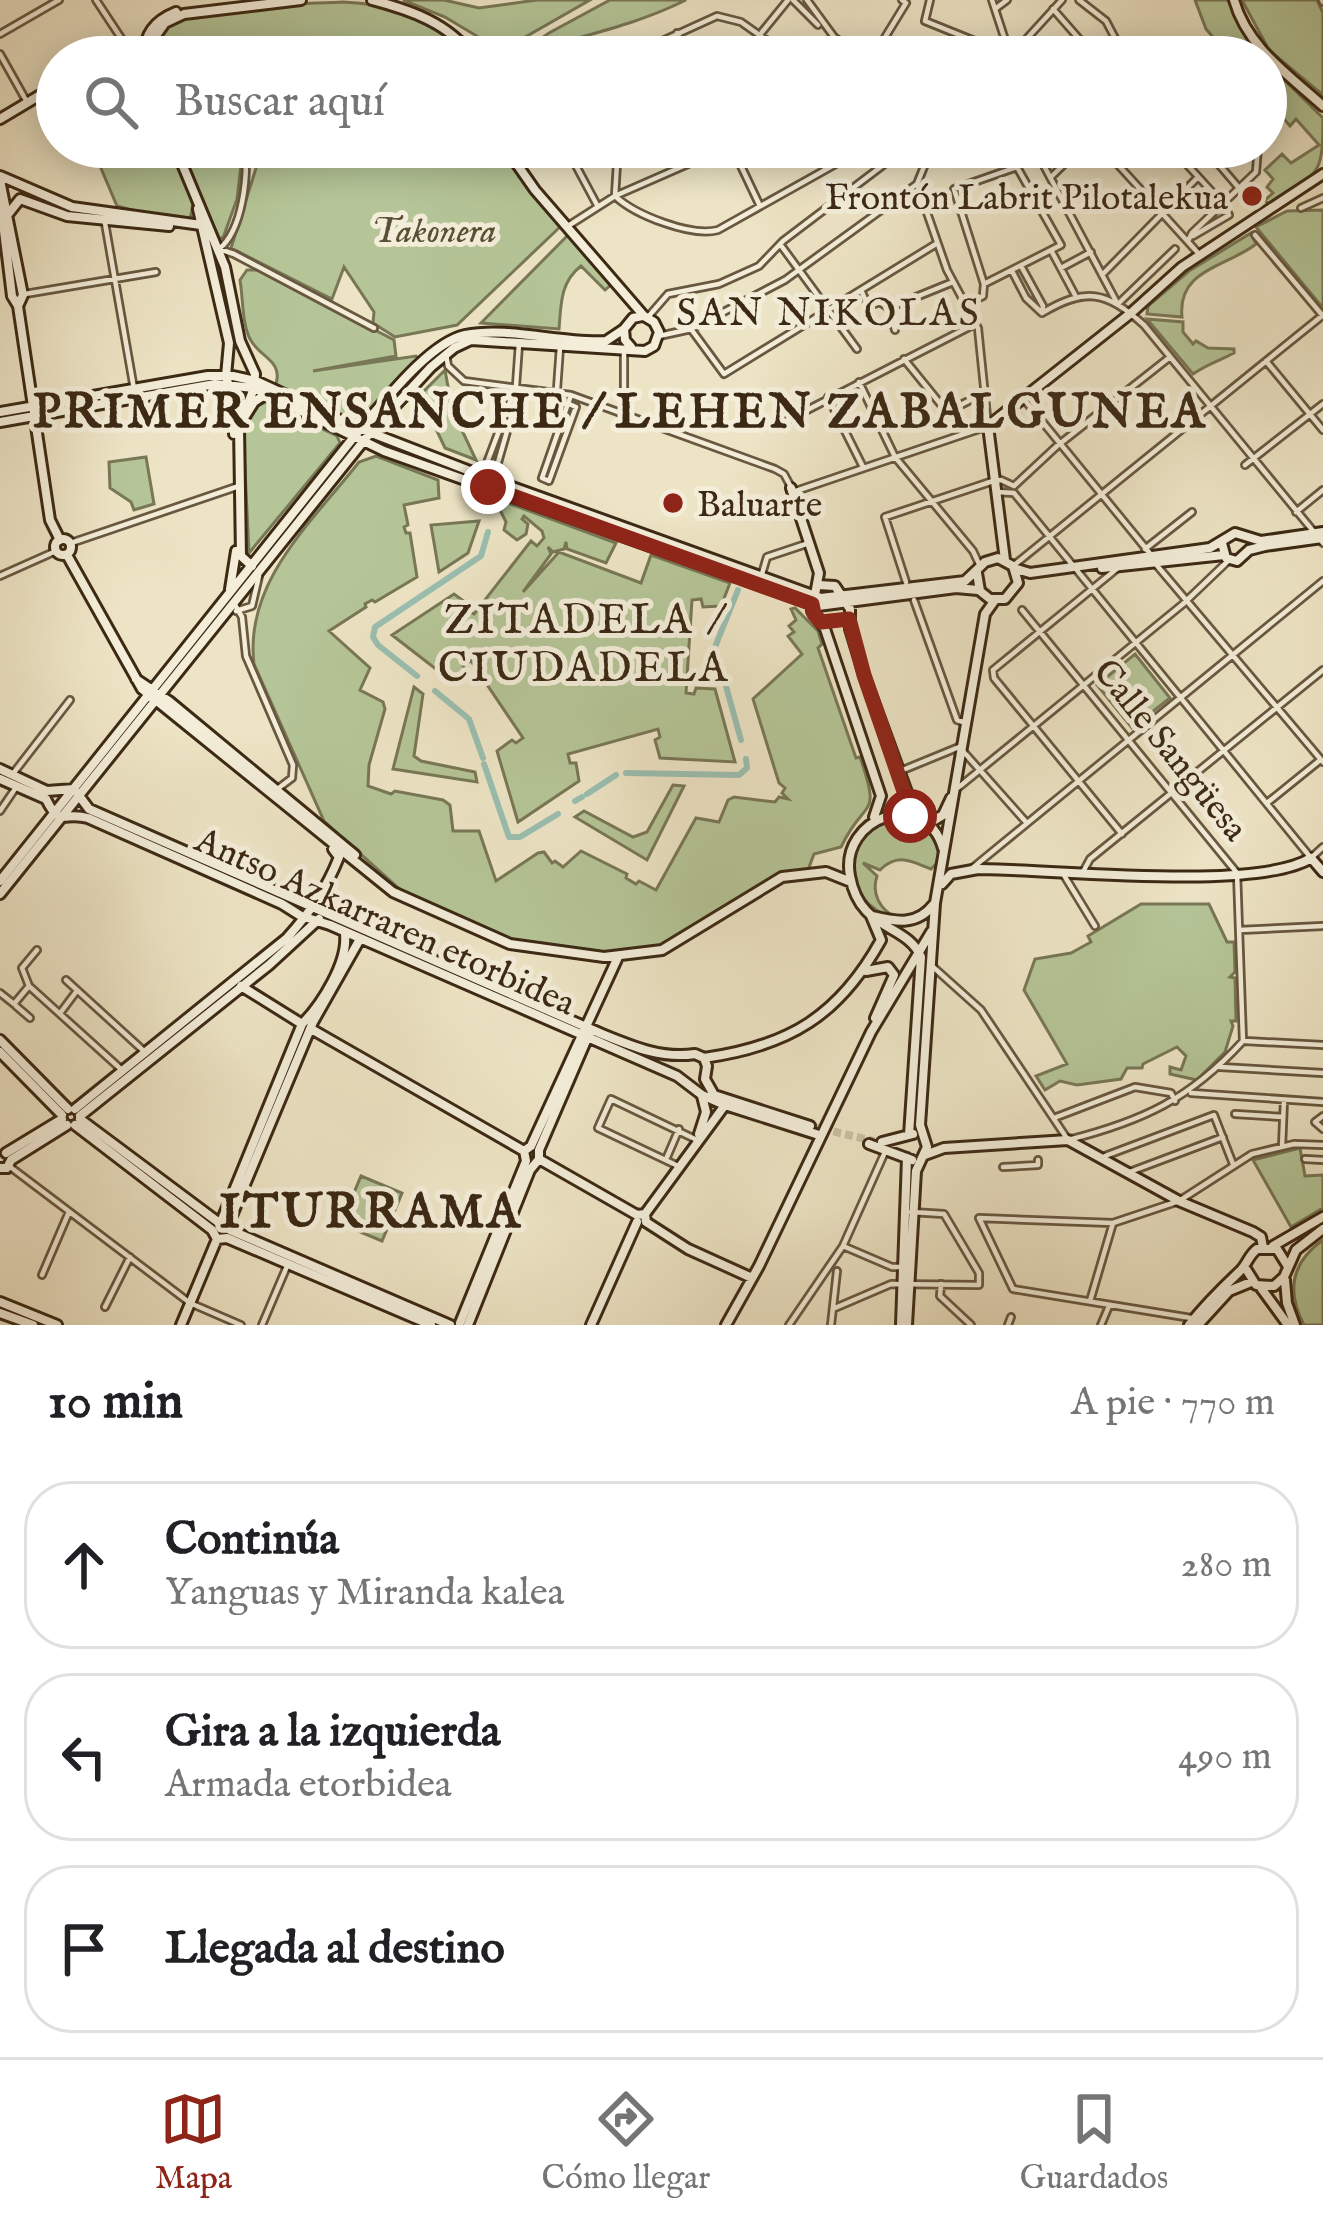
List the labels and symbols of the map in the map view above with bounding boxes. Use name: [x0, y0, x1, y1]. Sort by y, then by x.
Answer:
place label: Frontón Labrit Pilotalekua: [825, 176, 1228, 222]
marker: Frontón Labrit Pilotalekua: [1239, 183, 1265, 209]
park label: Takonera: [371, 209, 497, 255]
district label: SAN NIKOLAS: [676, 290, 982, 339]
district label: PRIMER ENSANCHE / LEHEN ZABALGUNEA: [33, 384, 1207, 444]
route end: [461, 460, 515, 514]
place label: Baluarte: [697, 483, 822, 529]
marker: Baluarte: [660, 490, 686, 516]
district label: ZITADELA / CIUDADELA: [438, 595, 730, 696]
street label: Calle Sangüesa: [1082, 650, 1257, 852]
route start: [883, 789, 937, 843]
street label: Antso Azkarraren etorbidea: [187, 818, 582, 1028]
district label: ITURRAMA: [219, 1184, 523, 1244]

